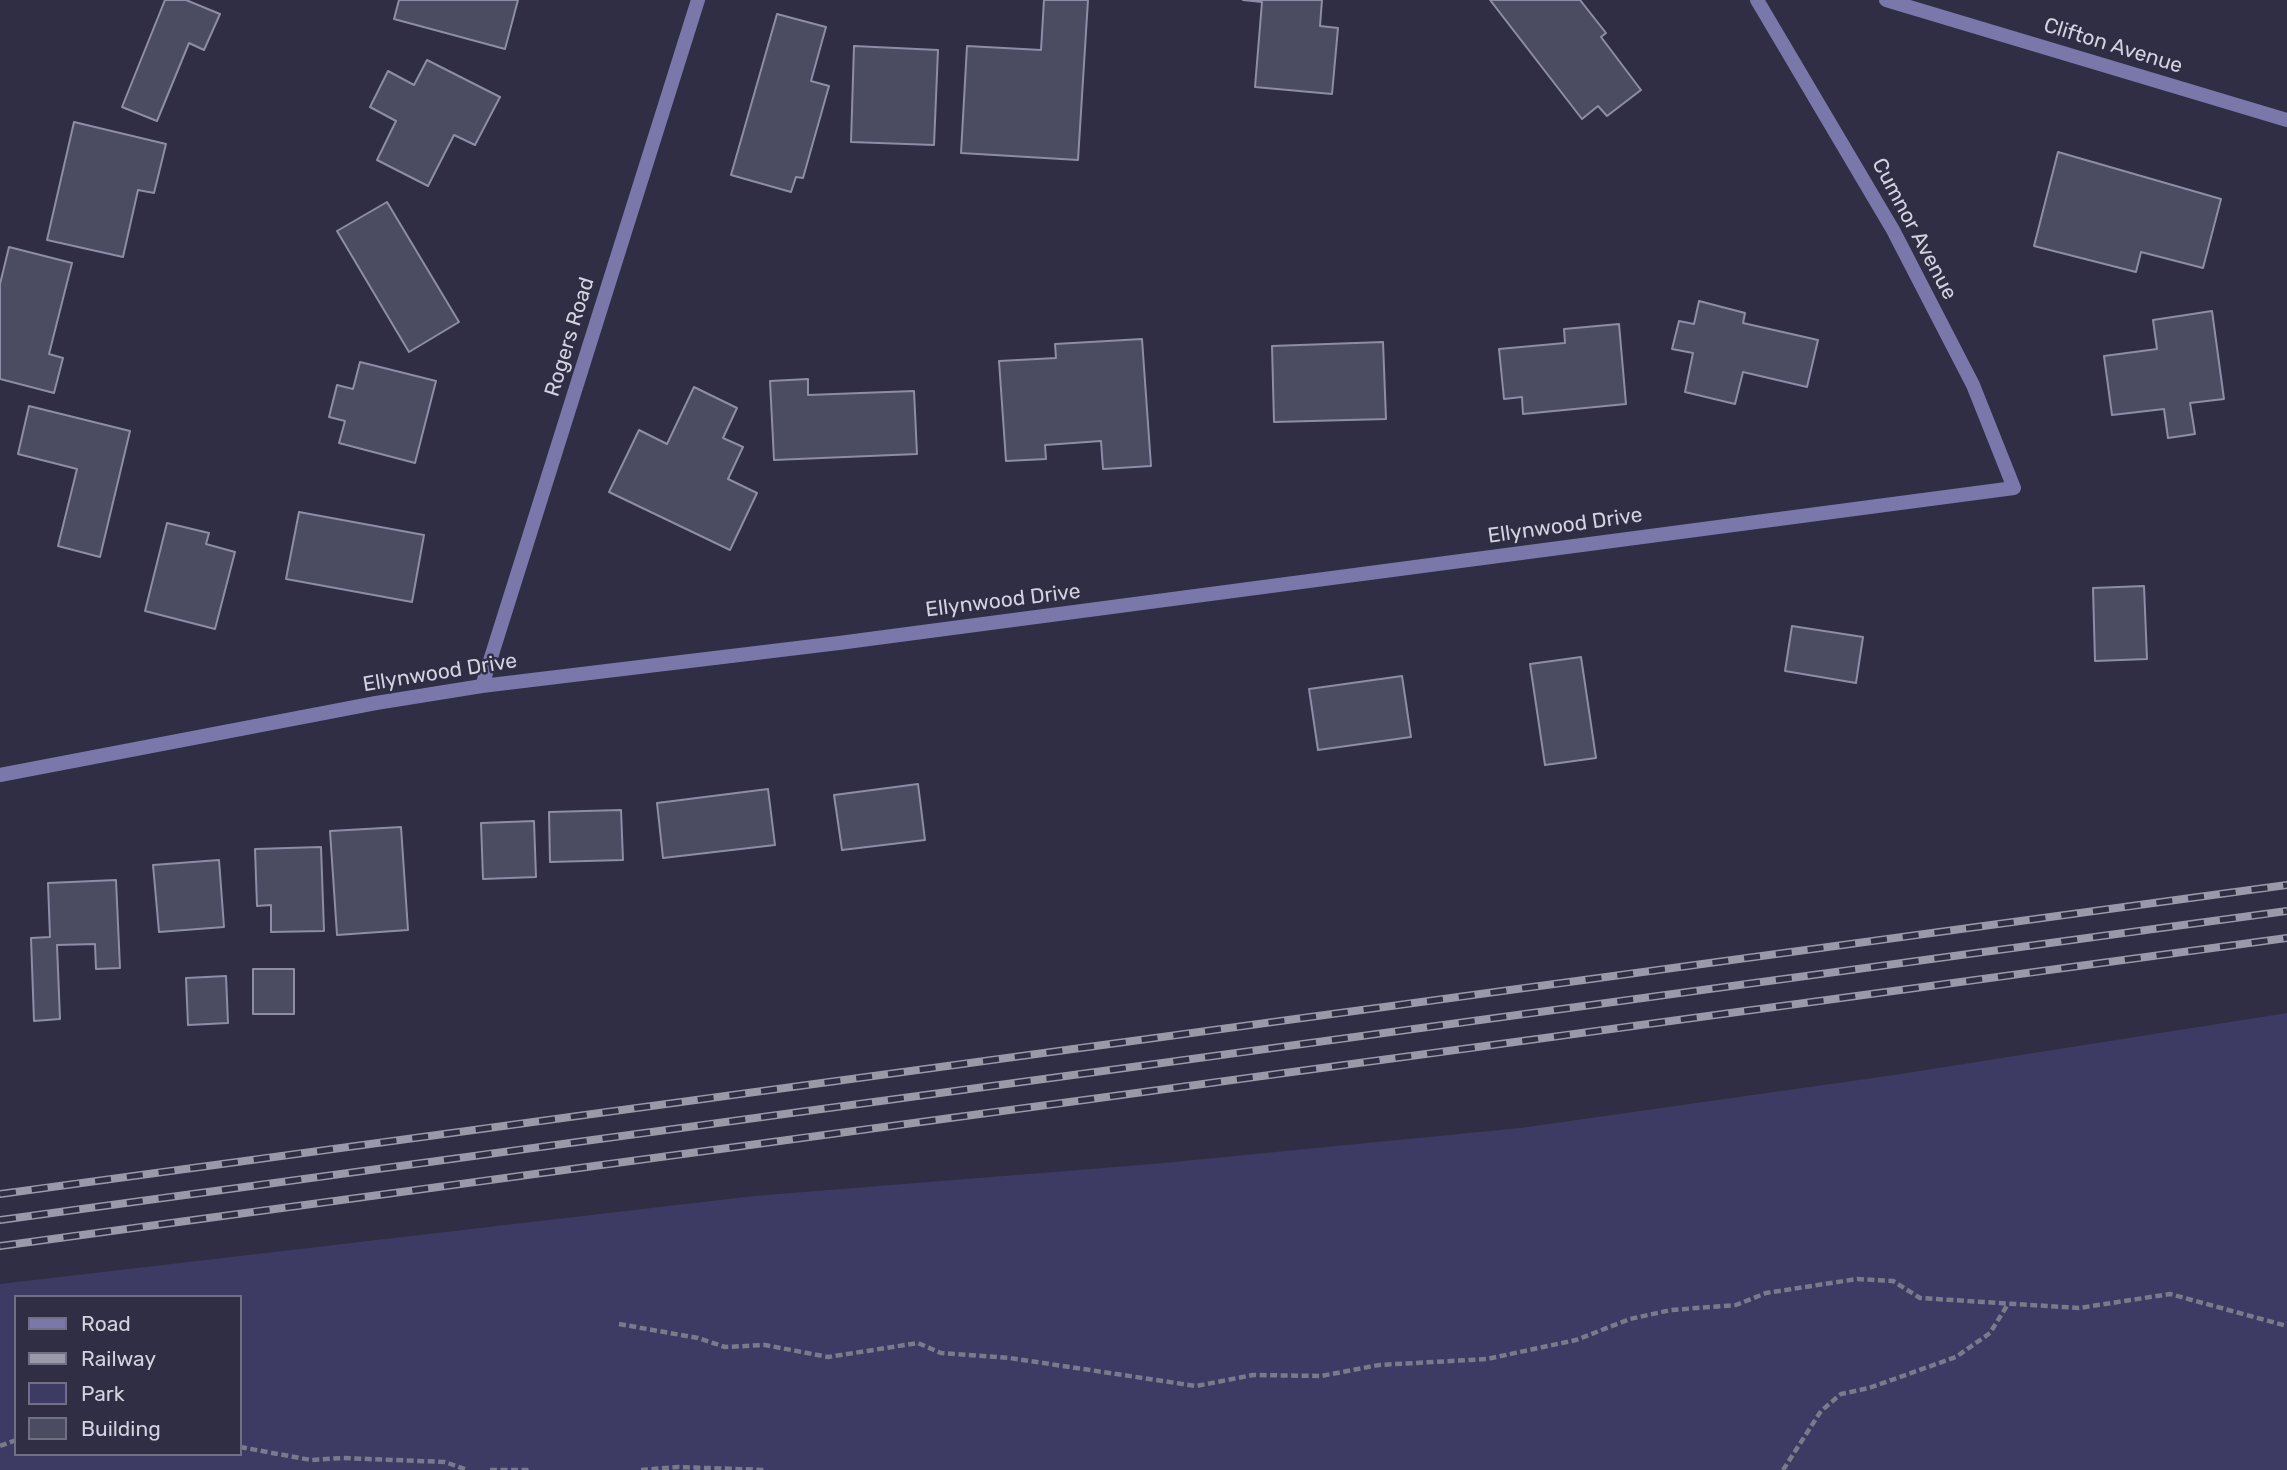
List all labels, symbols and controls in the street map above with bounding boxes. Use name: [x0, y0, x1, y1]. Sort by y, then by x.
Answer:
street label: Clifton Avenue: [2040, 13, 2186, 79]
street label: Cumnor Avenue: [1866, 154, 1962, 304]
street label: Rogers Road: [540, 274, 600, 400]
street label: Ellynwood Drive: [1486, 503, 1644, 549]
street label: Ellynwood Drive: [924, 579, 1082, 623]
street label: Ellynwood Drive: [361, 648, 519, 698]
legend: [14, 1295, 242, 1456]
text: Road: [81, 1311, 131, 1336]
text: Railway: [81, 1346, 156, 1371]
text: Park: [81, 1381, 125, 1406]
text: Building: [81, 1416, 161, 1441]

